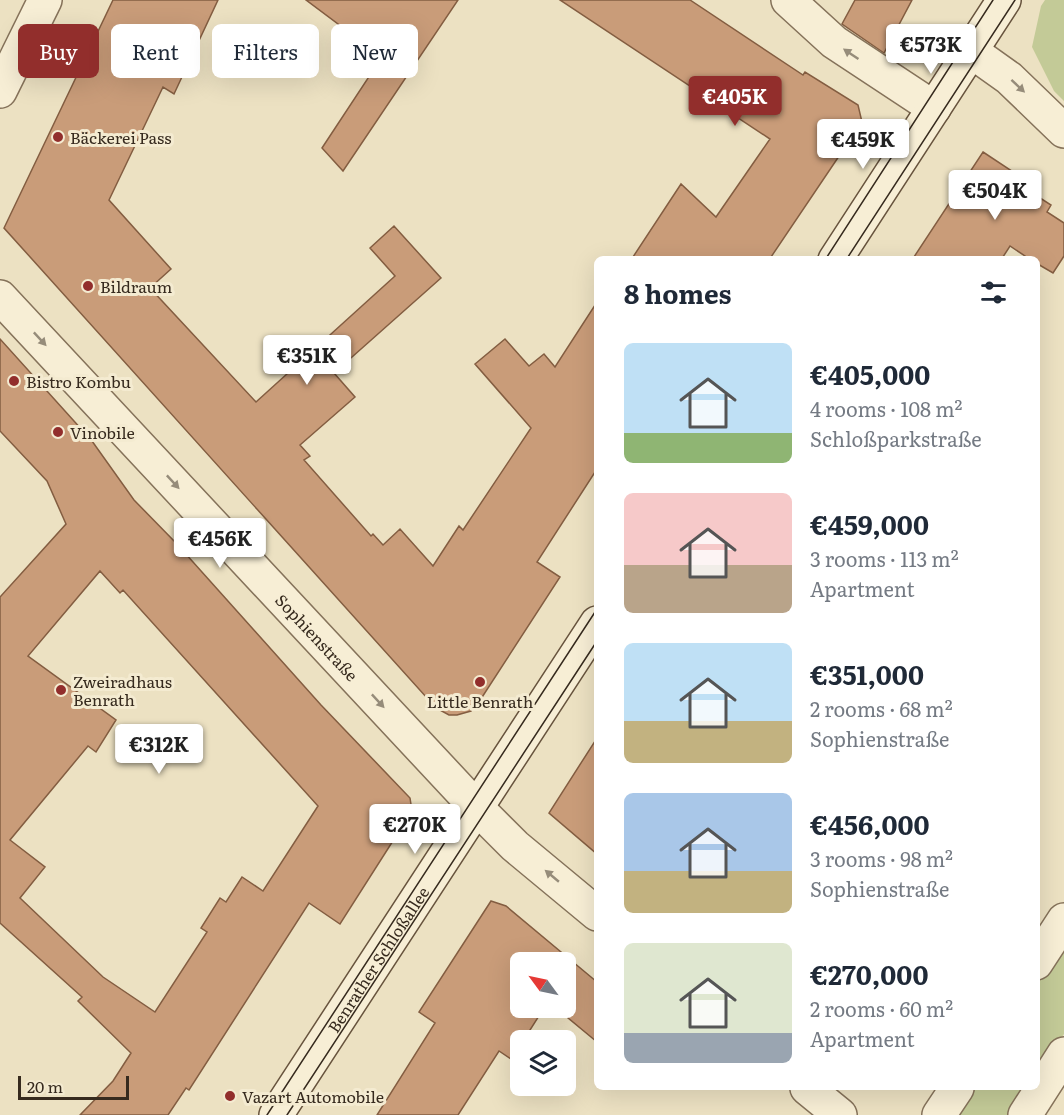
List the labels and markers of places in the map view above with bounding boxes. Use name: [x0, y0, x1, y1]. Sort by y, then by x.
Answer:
pin: €573K: [889, 24, 973, 75]
pin: €405K: [693, 76, 777, 127]
pin: €459K: [821, 119, 905, 170]
place label: Bäckerei Pass: [70, 125, 172, 149]
marker: Bäckerei Pass: [51, 130, 65, 144]
pin: €504K: [953, 170, 1037, 221]
place label: Bildraum: [100, 274, 173, 298]
marker: Bildraum: [81, 279, 95, 293]
pin: €351K: [265, 335, 349, 386]
place label: Bistro Kombu: [26, 369, 131, 393]
marker: Bistro Kombu: [7, 374, 21, 388]
place label: Vinobile: [70, 420, 135, 444]
marker: Vinobile: [51, 425, 65, 439]
pin: €456K: [178, 518, 262, 569]
place label: Zweiradhaus Benrath: [73, 669, 172, 711]
marker: Little Benrath: [473, 675, 487, 689]
marker: Zweiradhaus Benrath: [54, 683, 68, 697]
place label: Little Benrath: [427, 689, 534, 713]
pin: €312K: [117, 724, 201, 775]
pin: €270K: [373, 804, 457, 855]
place label: Vazart Automobile: [242, 1084, 384, 1108]
marker: Vazart Automobile: [223, 1089, 237, 1103]

